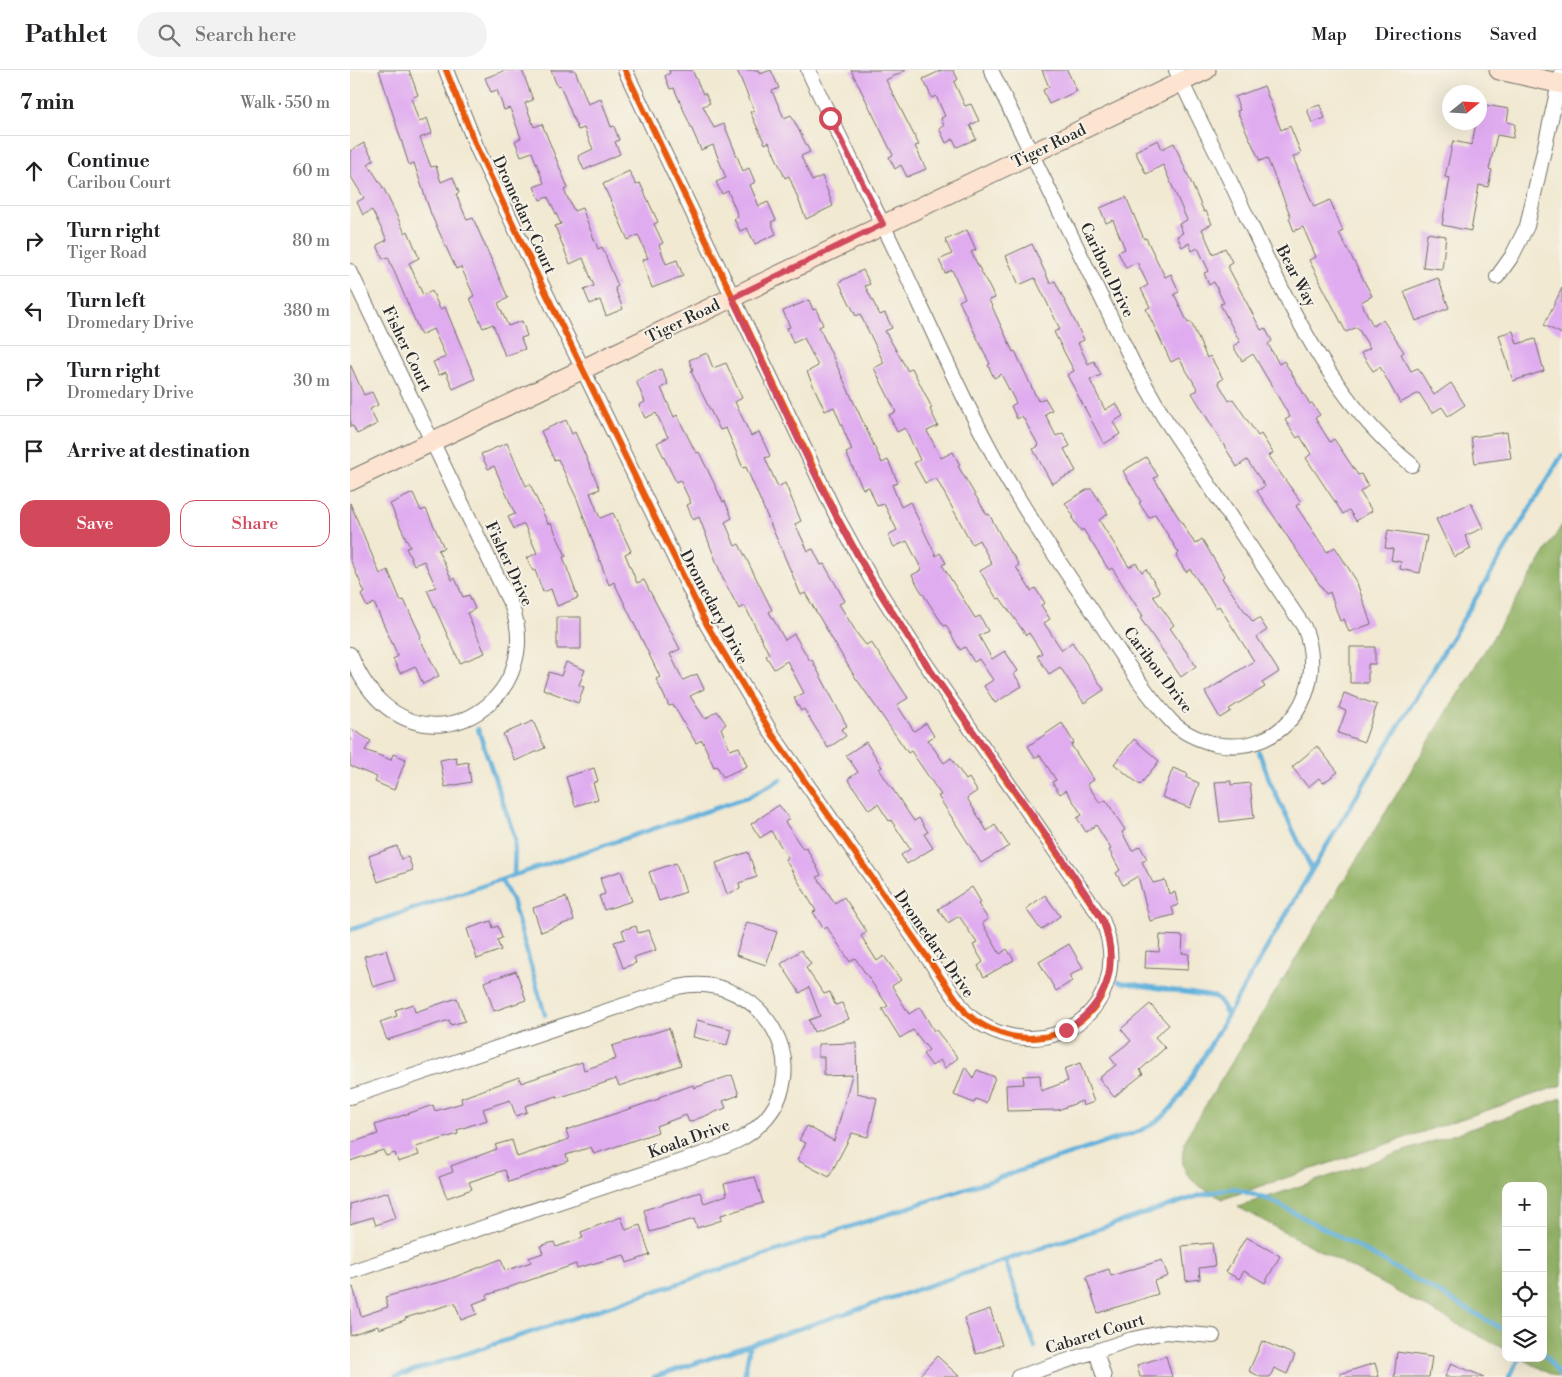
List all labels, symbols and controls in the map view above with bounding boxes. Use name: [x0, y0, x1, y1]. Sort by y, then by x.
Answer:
search box: [137, 12, 487, 57]
text: Pathlet: [25, 20, 107, 50]
icon: search: [155, 21, 183, 49]
text: Search here: [195, 23, 296, 47]
text: Map: [1311, 23, 1347, 46]
text: Directions: [1375, 23, 1462, 46]
text: Saved: [1490, 23, 1537, 46]
north arrow: [1442, 85, 1487, 130]
text: 7 min: [20, 90, 74, 116]
text: Walk · 550 m: [241, 93, 330, 113]
route start: [819, 107, 842, 130]
street label: Tiger Road: [1009, 119, 1089, 173]
text: Continue: [67, 149, 150, 173]
street label: Dromedary Court: [488, 153, 560, 278]
icon: ahead: [20, 157, 48, 185]
text: 60 m: [292, 161, 330, 181]
text: Caribou Court: [67, 173, 171, 193]
text: Turn right: [67, 219, 160, 243]
street label: Caribou Drive: [1075, 219, 1139, 321]
icon: right: [20, 227, 48, 255]
text: 80 m: [292, 231, 330, 251]
street label: Bear Way: [1271, 241, 1321, 310]
text: Tiger Road: [67, 243, 147, 263]
text: Turn left: [67, 289, 146, 313]
street label: Tiger Road: [643, 294, 723, 348]
icon: left: [20, 297, 48, 325]
text: 380 m: [283, 301, 330, 321]
street label: Fisher Court: [378, 303, 436, 395]
text: Dromedary Drive: [67, 313, 194, 333]
text: Turn right: [67, 359, 160, 383]
icon: right: [20, 367, 48, 395]
text: 30 m: [293, 371, 330, 391]
text: Dromedary Drive: [67, 383, 194, 403]
icon: arrive: [20, 437, 48, 465]
text: Arrive at destination: [67, 439, 250, 463]
button: Save: [20, 500, 170, 547]
button: Share: [180, 500, 330, 547]
street label: Fisher Drive: [481, 518, 537, 610]
street label: Dromedary Drive: [675, 546, 753, 668]
street label: Caribou Drive: [1119, 623, 1197, 717]
street label: Dromedary Drive: [889, 886, 979, 1002]
route end: [1055, 1019, 1078, 1042]
street label: Koala Drive: [645, 1115, 733, 1163]
map controls: [1502, 1182, 1547, 1362]
button: +: [1502, 1182, 1547, 1227]
button: −: [1502, 1227, 1547, 1272]
button: locate: [1502, 1272, 1547, 1317]
street label: Cabaret Court: [1043, 1309, 1147, 1359]
button: layers: [1502, 1317, 1547, 1362]

